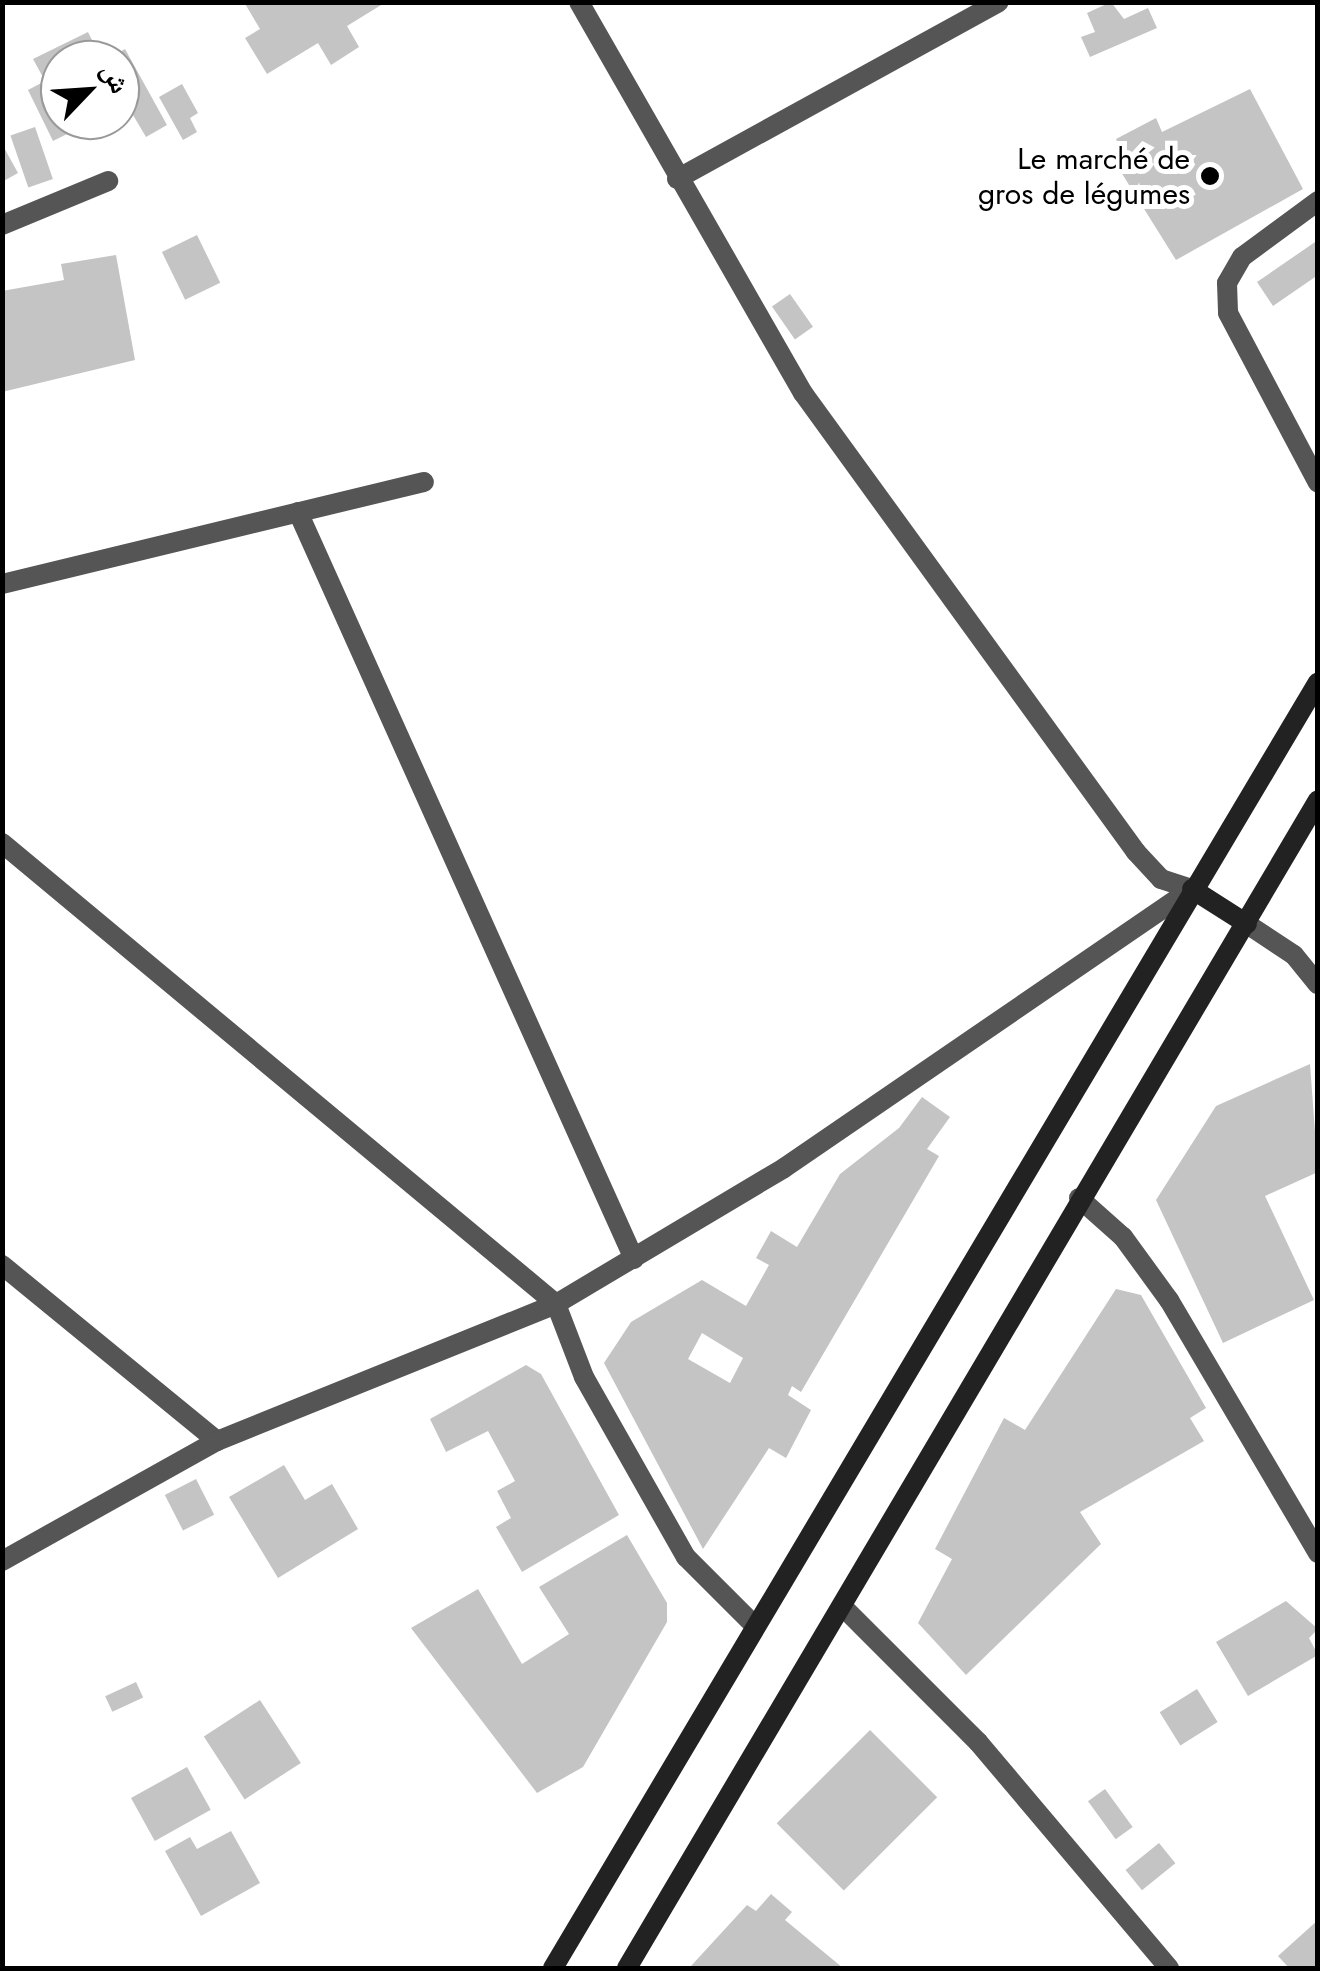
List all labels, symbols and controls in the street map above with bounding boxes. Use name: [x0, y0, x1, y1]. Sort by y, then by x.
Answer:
north arrow: [40, 40, 140, 140]
text: ش: [91, 56, 141, 100]
place label: Le marché de gros de légumes: [978, 141, 1190, 212]
marker: Le marché de gros de légumes: [1199, 165, 1221, 187]

